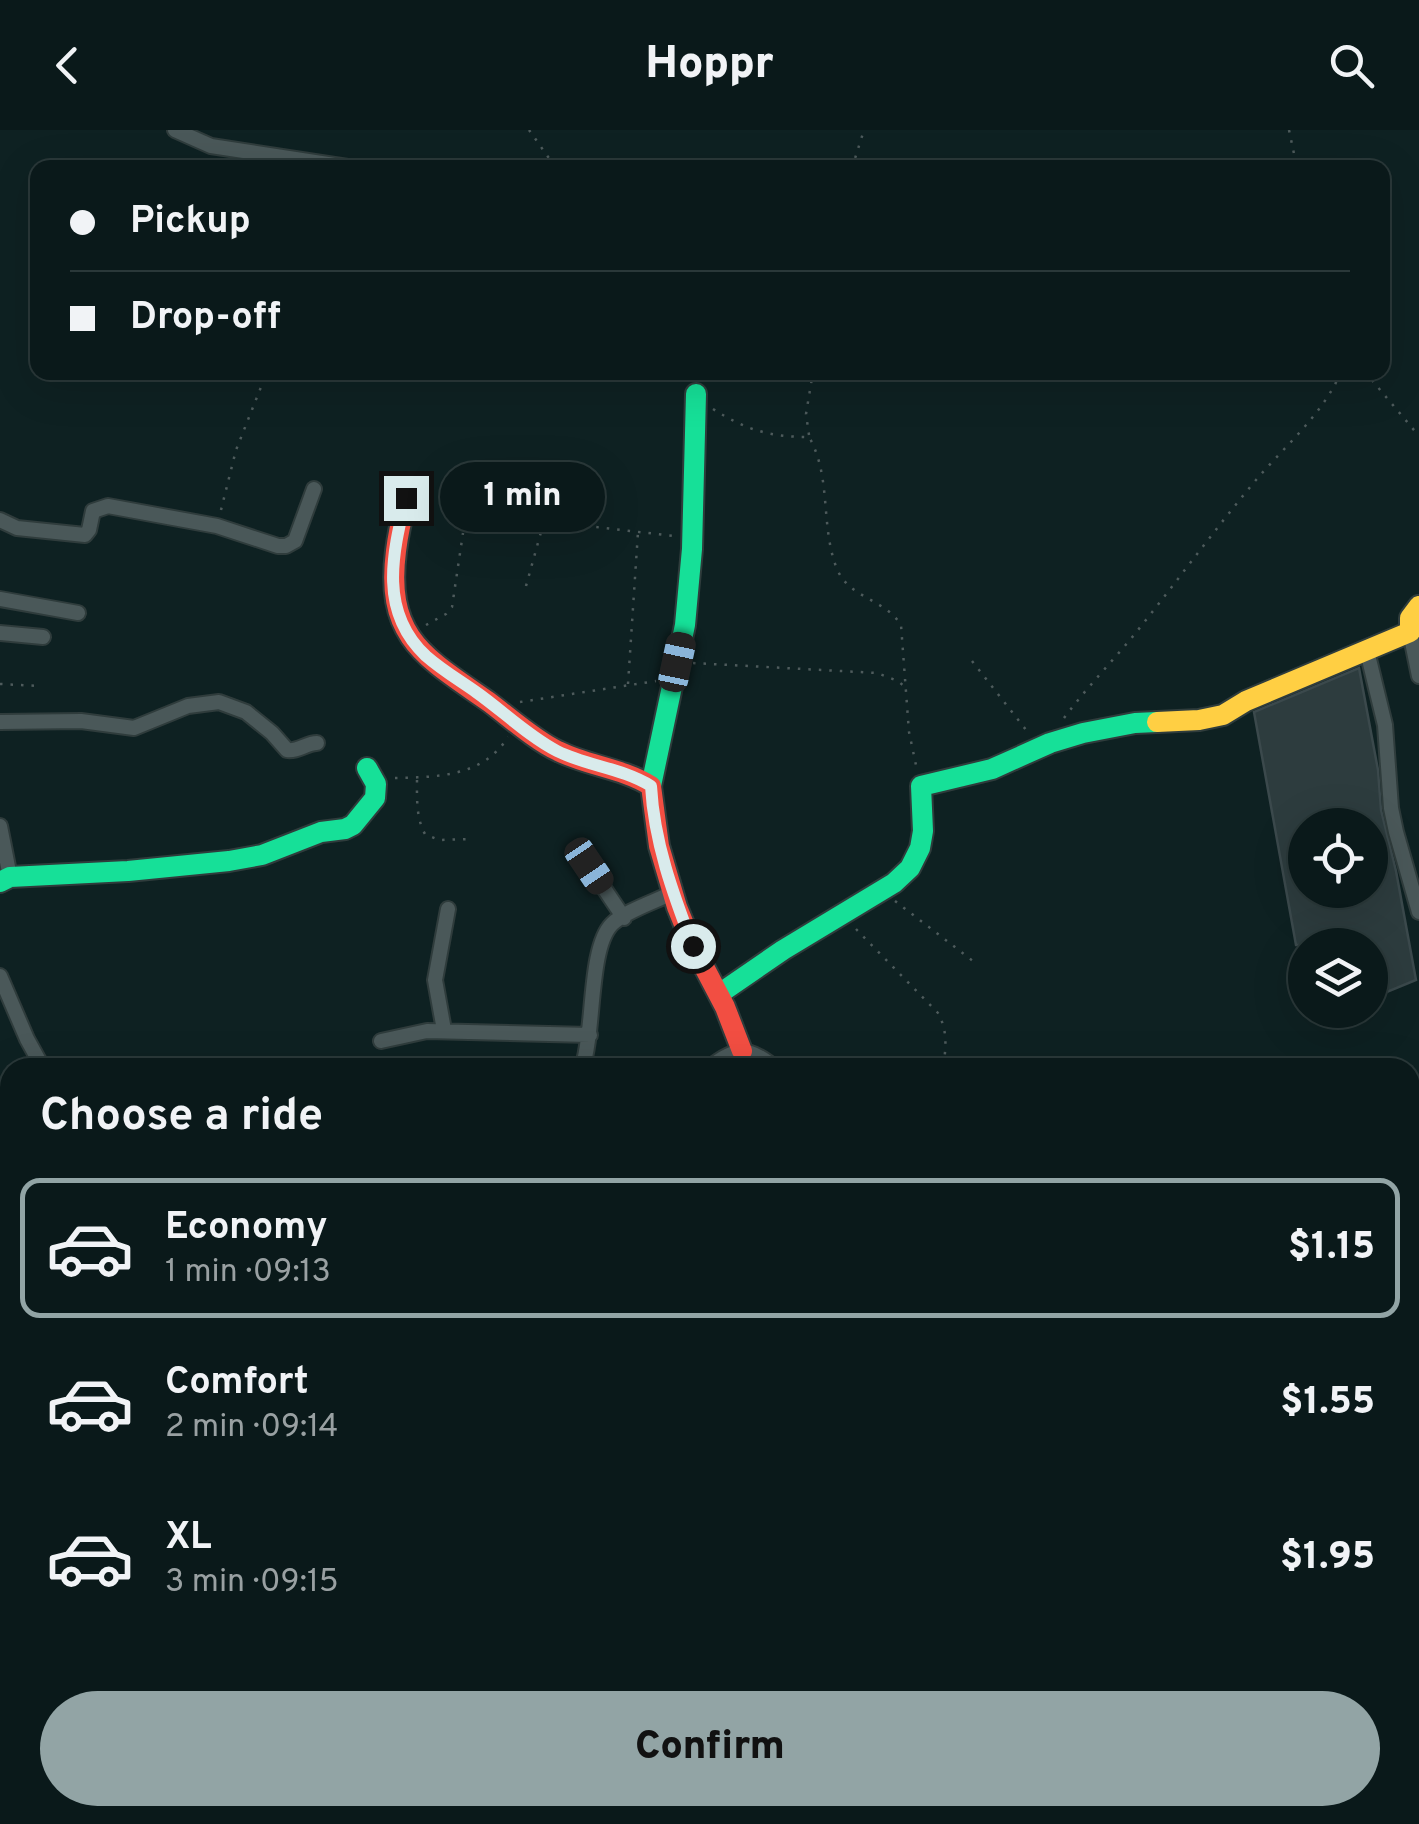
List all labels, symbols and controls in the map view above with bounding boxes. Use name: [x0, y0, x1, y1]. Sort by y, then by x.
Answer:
text: Hoppr: [645, 37, 774, 94]
icon: back: [40, 38, 95, 93]
icon: search: [1324, 38, 1379, 93]
text: Pickup: [130, 198, 251, 247]
text: Drop-off: [130, 294, 281, 343]
callout: 1 min: [441, 463, 606, 533]
route end: [384, 476, 429, 521]
text: 1 min: [483, 477, 562, 517]
car: [656, 630, 698, 694]
map controls: [1288, 808, 1388, 1028]
button: locate: [1288, 808, 1388, 908]
car: [560, 833, 618, 899]
route start: [671, 924, 716, 969]
button: layers: [1288, 928, 1388, 1028]
text: Choose a ride: [40, 1089, 323, 1146]
icon: car: [45, 1203, 135, 1293]
text: Economy: [165, 1204, 327, 1253]
text: $1.15: [1288, 1224, 1375, 1273]
text: 1 min · 09:13: [165, 1253, 331, 1293]
icon: car: [45, 1358, 135, 1448]
text: Comfort: [165, 1359, 309, 1408]
text: $1.55: [1280, 1379, 1375, 1428]
text: 2 min · 09:14: [165, 1408, 338, 1448]
icon: car: [45, 1513, 135, 1603]
text: XL: [165, 1514, 212, 1563]
text: $1.95: [1280, 1534, 1375, 1583]
text: 3 min · 09:15: [165, 1563, 339, 1603]
button: Confirm: [40, 1691, 1380, 1806]

